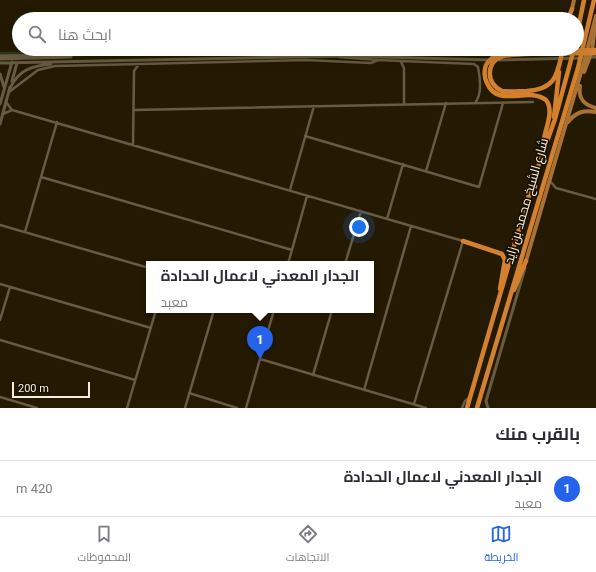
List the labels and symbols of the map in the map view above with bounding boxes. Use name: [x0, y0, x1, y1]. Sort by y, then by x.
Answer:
street label: شارع الشيخ محمد بن زايد: [501, 136, 552, 266]
your location: [349, 217, 369, 237]
pin: 1: [247, 326, 273, 359]
scale bar: [12, 380, 90, 399]

